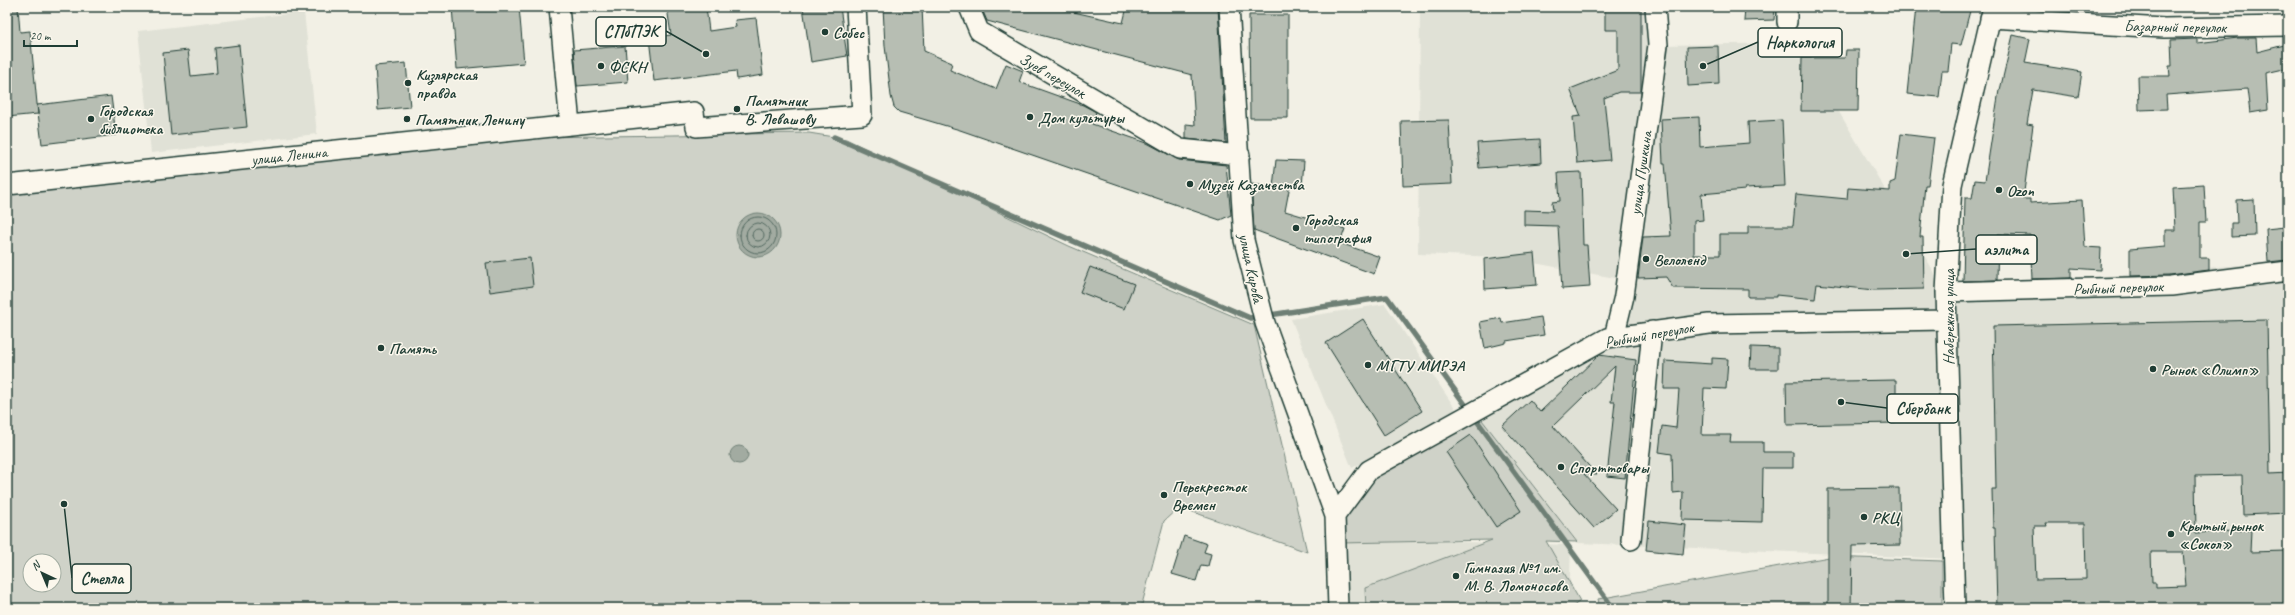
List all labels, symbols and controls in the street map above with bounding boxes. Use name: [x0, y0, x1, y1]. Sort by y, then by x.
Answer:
street label: Базарный переулок: [2124, 16, 2228, 38]
callout: СПбПЭК: [596, 17, 666, 46]
text: СПбПЭК: [604, 21, 662, 42]
scale bar: [24, 22, 77, 48]
place label: Собес: [833, 23, 865, 43]
marker: Собес: [820, 27, 830, 37]
text: 20 m: [30, 28, 52, 44]
callout: Наркология: [1758, 28, 1842, 57]
text: Наркология: [1766, 32, 1835, 53]
street label: Зуев переулок: [1016, 49, 1090, 104]
place label: ФСКН: [609, 57, 649, 77]
marker: ФСКН: [596, 61, 606, 71]
place label: Кизлярская правда: [416, 65, 478, 103]
marker: Кизлярская правда: [403, 78, 413, 88]
place label: Памятник В. Левашову: [745, 91, 817, 129]
place label: Городская библиотека: [99, 101, 164, 139]
marker: Памятник В. Левашову: [732, 104, 742, 114]
place label: Дом культуры: [1038, 108, 1125, 128]
place label: Памятник Ленину: [415, 110, 525, 130]
marker: Дом культуры: [1025, 112, 1035, 122]
marker: Городская библиотека: [86, 114, 96, 124]
marker: Памятник Ленину: [402, 114, 412, 124]
street label: улица Пушкина: [1625, 129, 1657, 217]
street label: улица Ленина: [249, 142, 329, 170]
place label: Музей Казачества: [1198, 175, 1305, 195]
marker: Музей Казачества: [1185, 179, 1195, 189]
place label: Ozon: [2007, 181, 2034, 201]
marker: Ozon: [1994, 185, 2004, 195]
place label: Городская типография: [1304, 210, 1372, 248]
marker: Городская типография: [1291, 223, 1301, 233]
street label: улица Кирова: [1234, 231, 1268, 306]
callout: аэлита: [1976, 235, 2037, 264]
text: аэлита: [1984, 239, 2030, 260]
place label: Велоленд: [1654, 250, 1707, 270]
marker: Велоленд: [1641, 254, 1651, 264]
street label: Набережная улица: [1939, 267, 1959, 365]
street label: Рыбный переулок: [2073, 276, 2165, 300]
street label: Рыбный переулок: [1603, 317, 1697, 353]
place label: Память: [389, 339, 438, 359]
marker: Память: [376, 343, 386, 353]
place label: МГТУ МИРЭА: [1376, 356, 1466, 376]
marker: МГТУ МИРЭА: [1363, 360, 1373, 370]
place label: Рынок «Олимп»: [2161, 360, 2259, 380]
marker: Рынок «Олимп»: [2148, 364, 2158, 374]
callout: Сбербанк: [1887, 394, 1958, 423]
text: Сбербанк: [1896, 398, 1951, 419]
place label: Спорттовары: [1569, 458, 1650, 478]
marker: Спорттовары: [1556, 462, 1566, 472]
place label: Перекресток Времен: [1172, 477, 1248, 515]
marker: Перекресток Времен: [1159, 490, 1169, 500]
place label: РКЦ: [1872, 508, 1901, 528]
marker: РКЦ: [1859, 512, 1869, 522]
place label: Крытый рынок «Сокол»: [2179, 516, 2265, 554]
marker: Крытый рынок «Сокол»: [2166, 529, 2176, 539]
north arrow: [22, 553, 62, 593]
text: N: [28, 557, 44, 573]
place label: Гимназия №1 им. М. В. Ломоносова: [1464, 558, 1569, 596]
callout: Стелла: [72, 564, 131, 593]
text: Стелла: [81, 568, 125, 589]
marker: Гимназия №1 им. М. В. Ломоносова: [1451, 571, 1461, 581]

